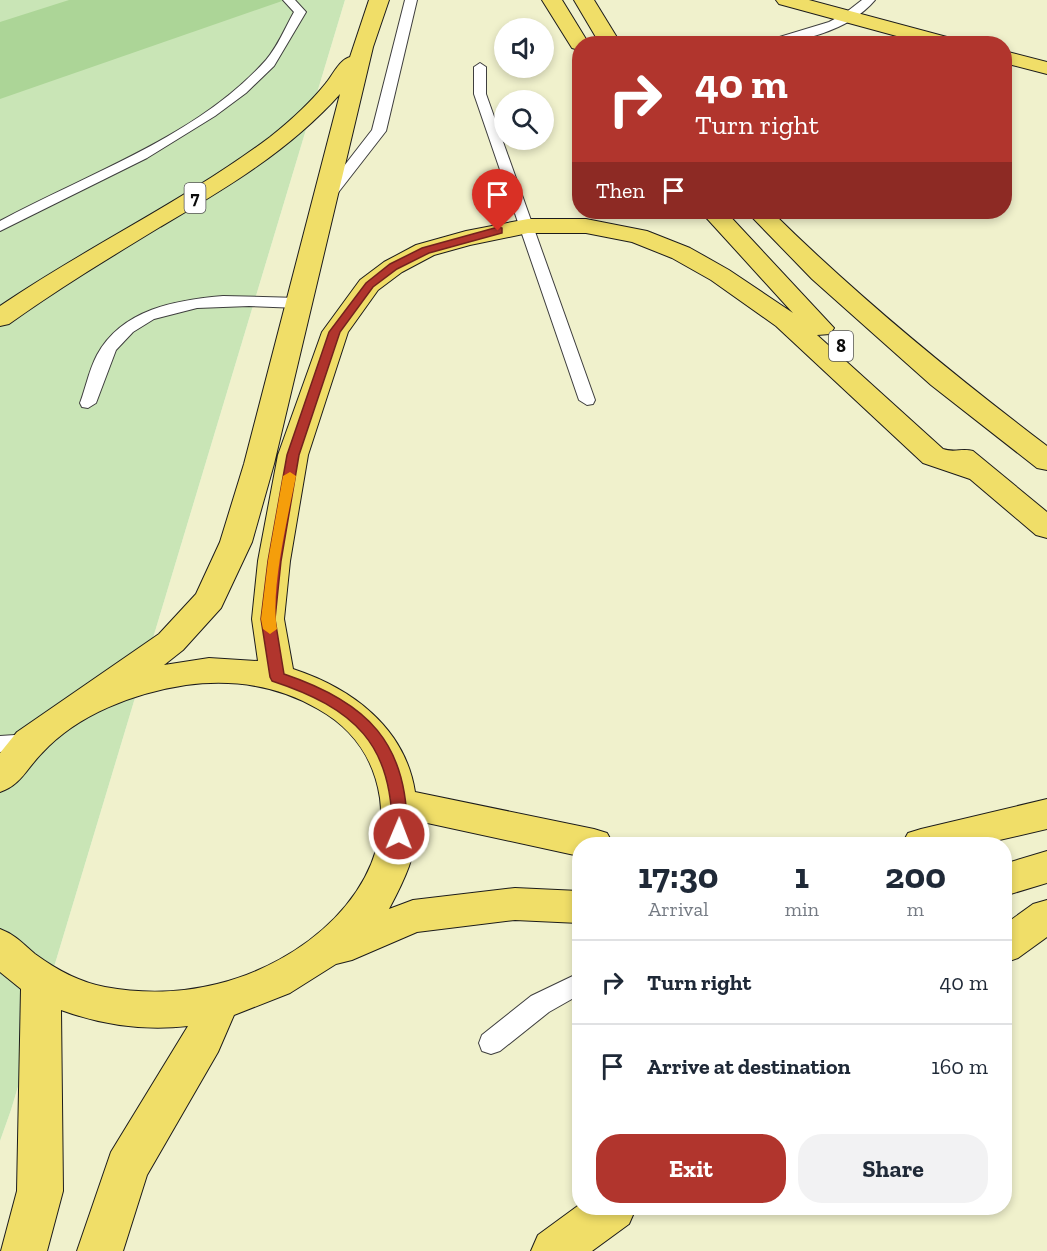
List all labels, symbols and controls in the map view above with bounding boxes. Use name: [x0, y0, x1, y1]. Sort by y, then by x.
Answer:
map controls: [494, 18, 554, 150]
button: sound: [494, 18, 554, 78]
text: 40 m: [695, 58, 788, 109]
icon: right: [596, 60, 674, 138]
button: search: [494, 90, 554, 150]
text: Turn right: [695, 109, 819, 141]
pin: [472, 169, 523, 231]
icon: arrive: [657, 174, 690, 207]
text: Then: [596, 177, 645, 204]
icon: arrive: [481, 178, 514, 211]
road number: 7: [184, 183, 206, 213]
road number: 8: [829, 331, 853, 361]
position arrow: [367, 802, 431, 866]
text: 17:30: [638, 854, 719, 897]
text: 1: [795, 854, 809, 897]
text: 200: [885, 854, 946, 897]
text: Arrival: [648, 897, 708, 921]
text: min: [785, 897, 819, 921]
text: m: [907, 897, 924, 921]
icon: right: [596, 966, 629, 999]
text: Turn right: [647, 969, 751, 996]
text: 40 m: [939, 969, 988, 996]
icon: arrive: [596, 1050, 629, 1083]
text: Arrive at destination: [647, 1053, 850, 1080]
text: 160 m: [931, 1053, 988, 1080]
button: Exit: [596, 1134, 786, 1203]
button: Share: [798, 1134, 988, 1203]

